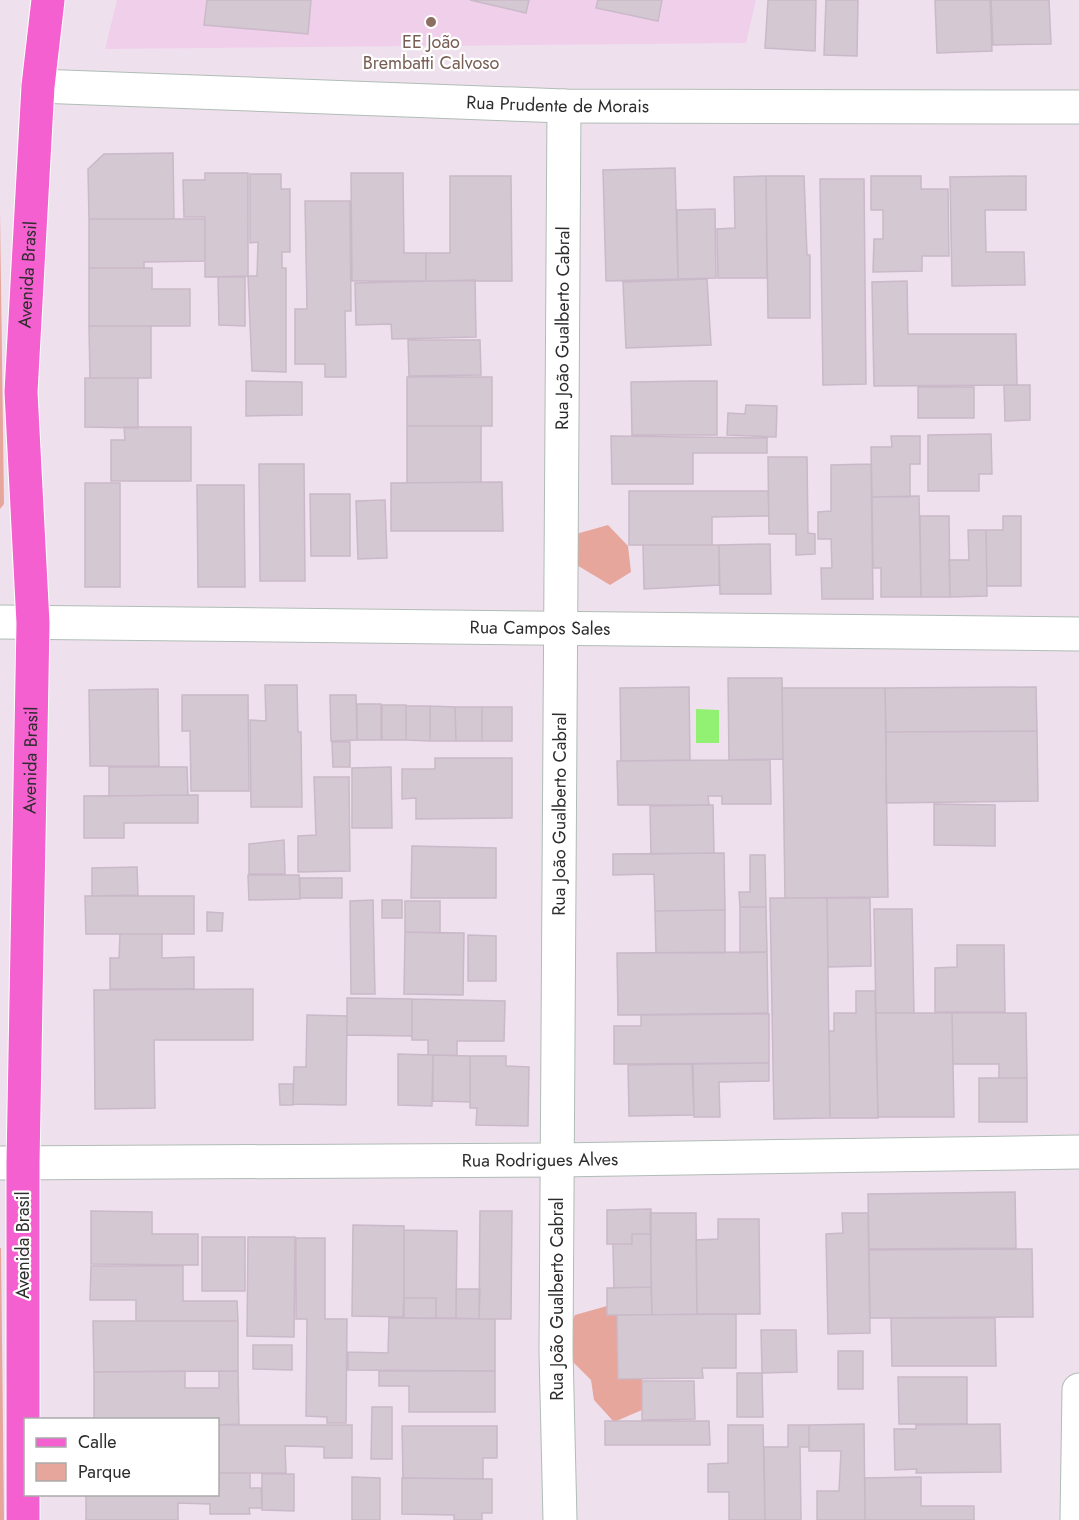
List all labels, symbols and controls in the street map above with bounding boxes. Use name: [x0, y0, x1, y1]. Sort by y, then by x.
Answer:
marker: EE João Brembatti Calvoso: [424, 15, 438, 29]
place label: EE João Brembatti Calvoso: [363, 29, 499, 76]
street label: Rua Prudente de Morais: [466, 89, 649, 119]
street label: Avenida Brasil: [12, 220, 43, 329]
street label: Rua João Gualberto Cabral: [549, 226, 576, 430]
street label: Rua Campos Sales: [469, 614, 610, 642]
street label: Avenida Brasil: [16, 706, 44, 814]
street label: Rua João Gualberto Cabral: [546, 712, 573, 916]
street label: Rua Rodrigues Alves: [462, 1146, 618, 1174]
street label: Avenida Brasil: [10, 1191, 36, 1299]
street label: Rua João Gualberto Cabral: [544, 1197, 570, 1401]
legend: [24, 1418, 219, 1496]
text: Calle: [78, 1429, 117, 1455]
text: Parque: [78, 1459, 131, 1485]

